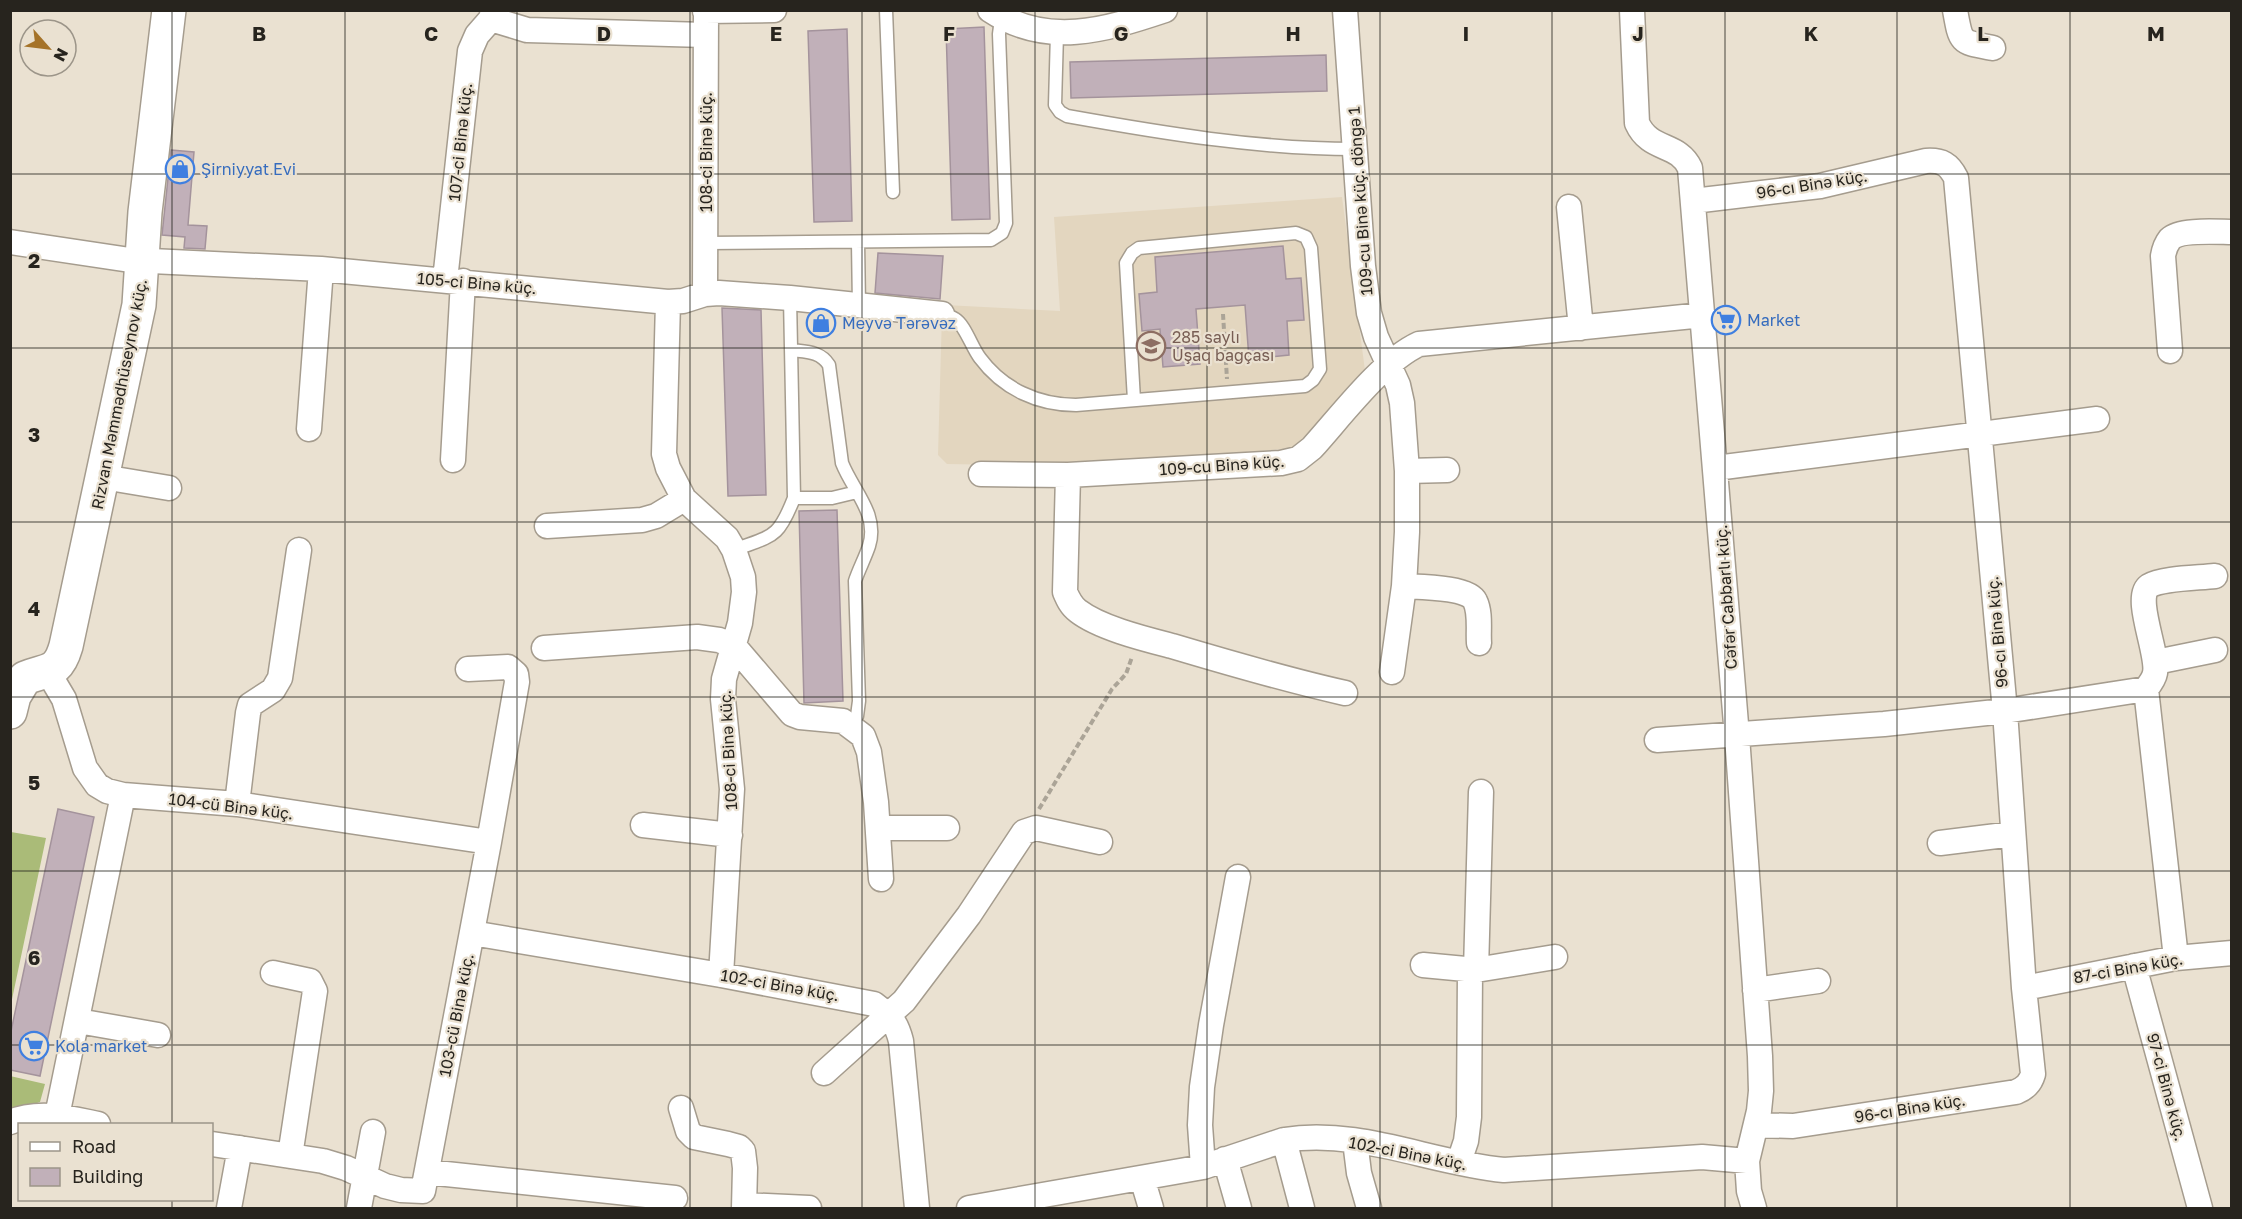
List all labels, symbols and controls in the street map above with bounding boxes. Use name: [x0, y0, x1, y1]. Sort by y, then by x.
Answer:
north arrow: [18, 18, 78, 78]
text: B: [252, 21, 266, 45]
text: C: [424, 21, 438, 45]
text: D: [597, 21, 611, 45]
text: E: [770, 21, 782, 45]
text: F: [943, 21, 955, 45]
text: G: [1114, 21, 1128, 45]
text: H: [1285, 21, 1301, 45]
text: I: [1463, 21, 1469, 45]
text: J: [1632, 21, 1644, 45]
text: K: [1804, 21, 1819, 45]
text: L: [1977, 21, 1989, 45]
text: M: [2147, 21, 2165, 45]
text: N: [50, 45, 73, 65]
street label: 107-ci Binə küç.: [444, 82, 476, 202]
street label: 108-ci Binə küç.: [696, 92, 716, 212]
street label: 109-cu Binə küç. döngə 1: [1343, 106, 1377, 296]
shop icon: Şirniyyat Evi: [164, 153, 196, 185]
place label: Şirniyyat Evi: [201, 159, 296, 179]
street label: 96-cı Binə küç.: [1755, 165, 1869, 203]
text: 2: [28, 248, 40, 272]
street label: 105-ci Binə küç.: [416, 268, 538, 298]
street label: Rizvan Məmmədhüseynov küç.: [87, 277, 151, 511]
supermarket icon: Market: [1710, 304, 1742, 336]
shop icon: Meyvə Tərəvəz: [805, 307, 837, 339]
place label: Market: [1747, 310, 1800, 330]
place label: Meyvə Tərəvəz: [842, 313, 956, 333]
place label: 285 saylı Uşaq bağçası: [1172, 327, 1274, 365]
school or university icon: 285 saylı Uşaq bağçası: [1135, 330, 1167, 362]
text: 3: [28, 422, 40, 446]
street label: 109-cu Binə küç.: [1159, 451, 1285, 479]
street label: Cəfər Cabbarlı küç.: [1711, 524, 1741, 670]
street label: 96-cı Binə küç.: [1982, 575, 2012, 689]
text: 4: [28, 596, 40, 620]
street label: 108-ci Binə küç.: [715, 689, 741, 811]
text: 5: [28, 770, 40, 794]
street label: 104-cü Binə küç.: [167, 788, 295, 824]
text: 6: [28, 945, 40, 969]
street label: 87-ci Binə küç.: [2072, 949, 2184, 987]
street label: 103-cü Binə küç.: [434, 952, 478, 1078]
street label: 102-ci Binə küç.: [719, 965, 841, 1005]
supermarket icon: Kola market: [18, 1030, 50, 1062]
street label: 97-ci Binə küç.: [2143, 1031, 2191, 1143]
place label: Kola market: [55, 1036, 147, 1056]
street label: 96-cı Binə küç.: [1853, 1089, 1967, 1127]
legend: [18, 1123, 213, 1201]
street label: 102-ci Binə küç.: [1347, 1132, 1469, 1174]
text: Road: [72, 1135, 116, 1157]
text: Building: [72, 1165, 143, 1187]

